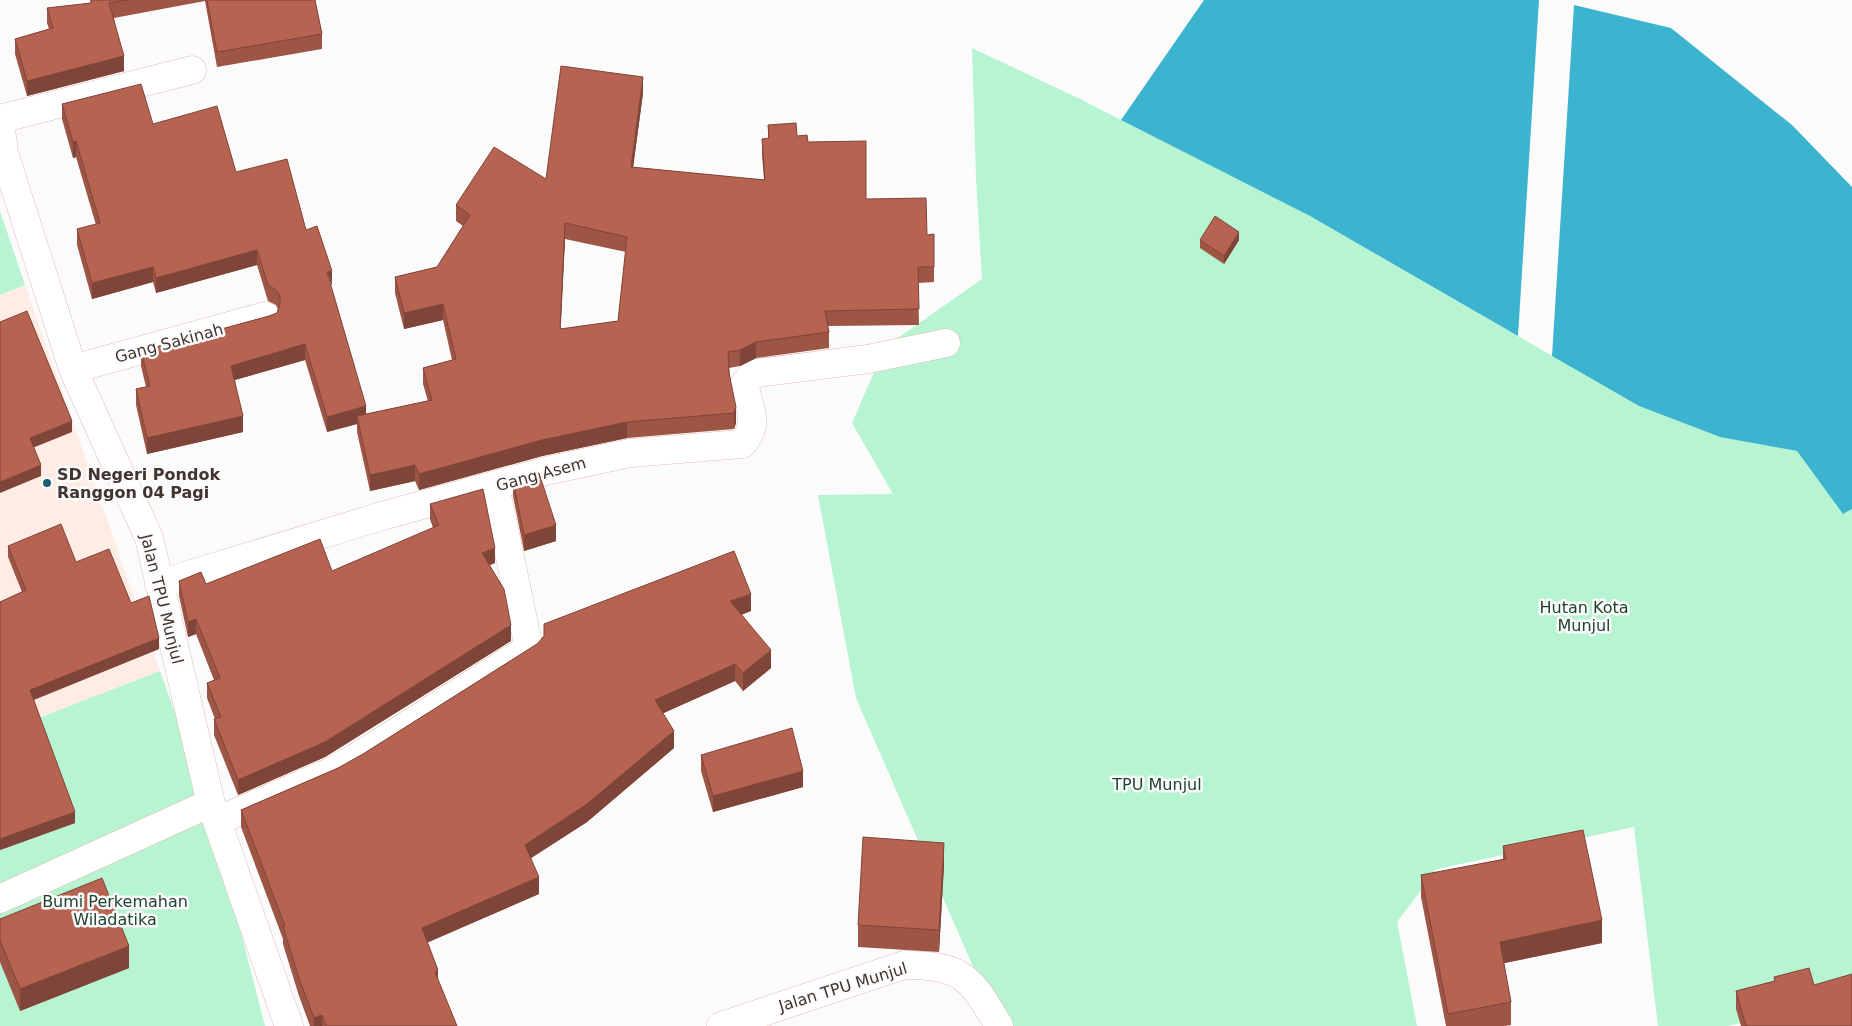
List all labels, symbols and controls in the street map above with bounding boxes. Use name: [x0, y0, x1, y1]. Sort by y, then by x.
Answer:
street label: Gang Sakinah: [113, 319, 225, 367]
street label: Gang Asem: [494, 453, 588, 495]
place label: SD Negeri Pondok Ranggon 04 Pagi: [57, 465, 220, 502]
marker: SD Negeri Pondok Ranggon 04 Pagi: [41, 477, 53, 489]
street label: Jalan TPU Munjul: [136, 531, 187, 666]
park label: Hutan Kota Munjul: [1539, 598, 1629, 635]
park label: TPU Munjul: [1111, 775, 1202, 794]
park label: Bumi Perkemahan Wiladatika: [42, 892, 188, 929]
street label: Jalan TPU Munjul: [776, 958, 910, 1016]

